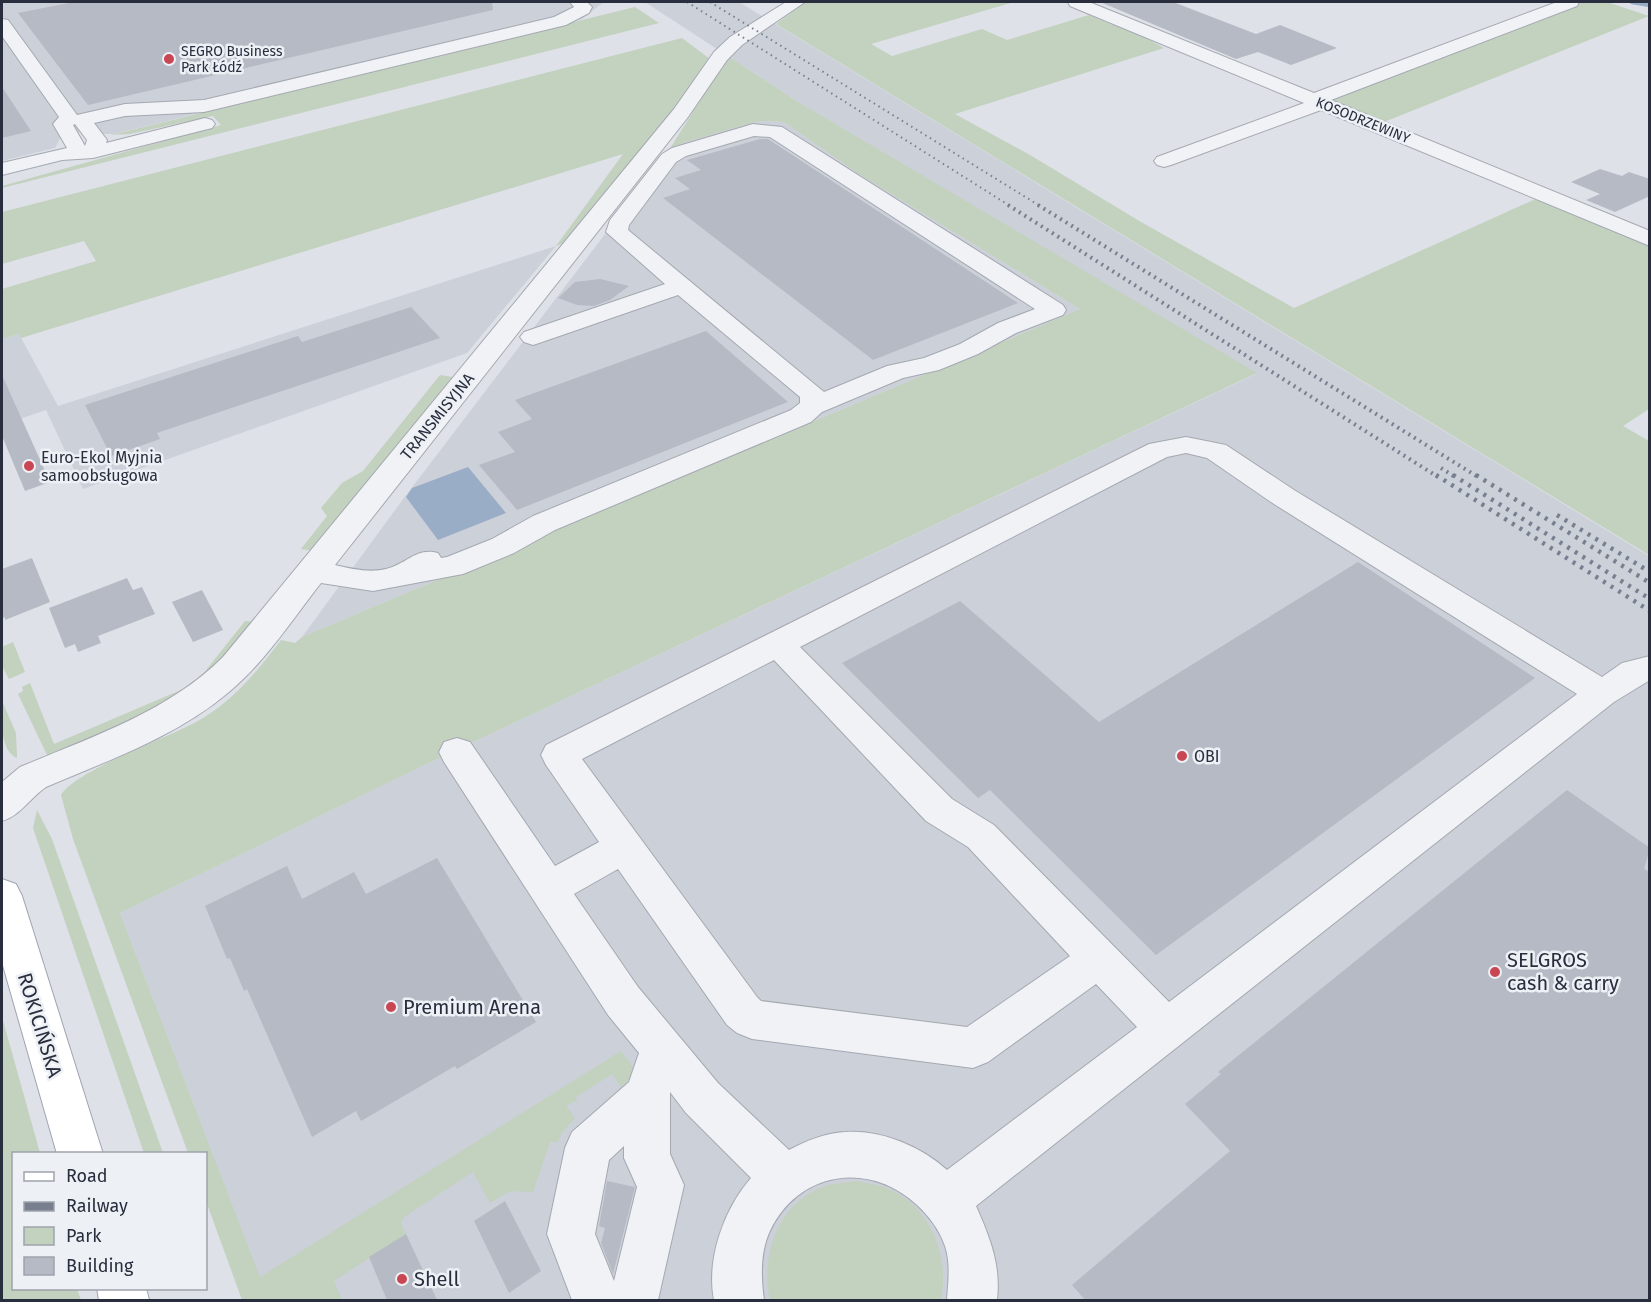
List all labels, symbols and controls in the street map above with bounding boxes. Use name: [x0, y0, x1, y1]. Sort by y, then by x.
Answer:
place label: SEGRO Business Park Łódź: [181, 43, 283, 76]
marker: SEGRO Business Park Łódź: [162, 52, 176, 66]
street label: KOSODRZEWINY: [1313, 94, 1413, 147]
street label: TRANSMISYJNA: [397, 369, 479, 463]
place label: Euro-Ekol Myjnia samoobsługowa: [41, 448, 162, 485]
marker: Euro-Ekol Myjnia samoobsługowa: [22, 459, 36, 473]
place label: OBI: [1194, 747, 1220, 766]
marker: OBI: [1175, 749, 1189, 763]
place label: SELGROS cash & carry: [1507, 948, 1619, 995]
marker: SELGROS cash & carry: [1488, 965, 1502, 979]
street label: ROKICIŃSKA: [13, 970, 67, 1081]
place label: Premium Arena: [403, 995, 541, 1019]
marker: Premium Arena: [384, 1000, 398, 1014]
legend: [12, 1152, 207, 1290]
text: Road: [66, 1165, 108, 1187]
text: Railway: [66, 1195, 128, 1217]
text: Park: [66, 1225, 102, 1247]
text: Building: [66, 1255, 134, 1277]
place label: Shell: [414, 1267, 459, 1291]
marker: Shell: [395, 1272, 409, 1286]

